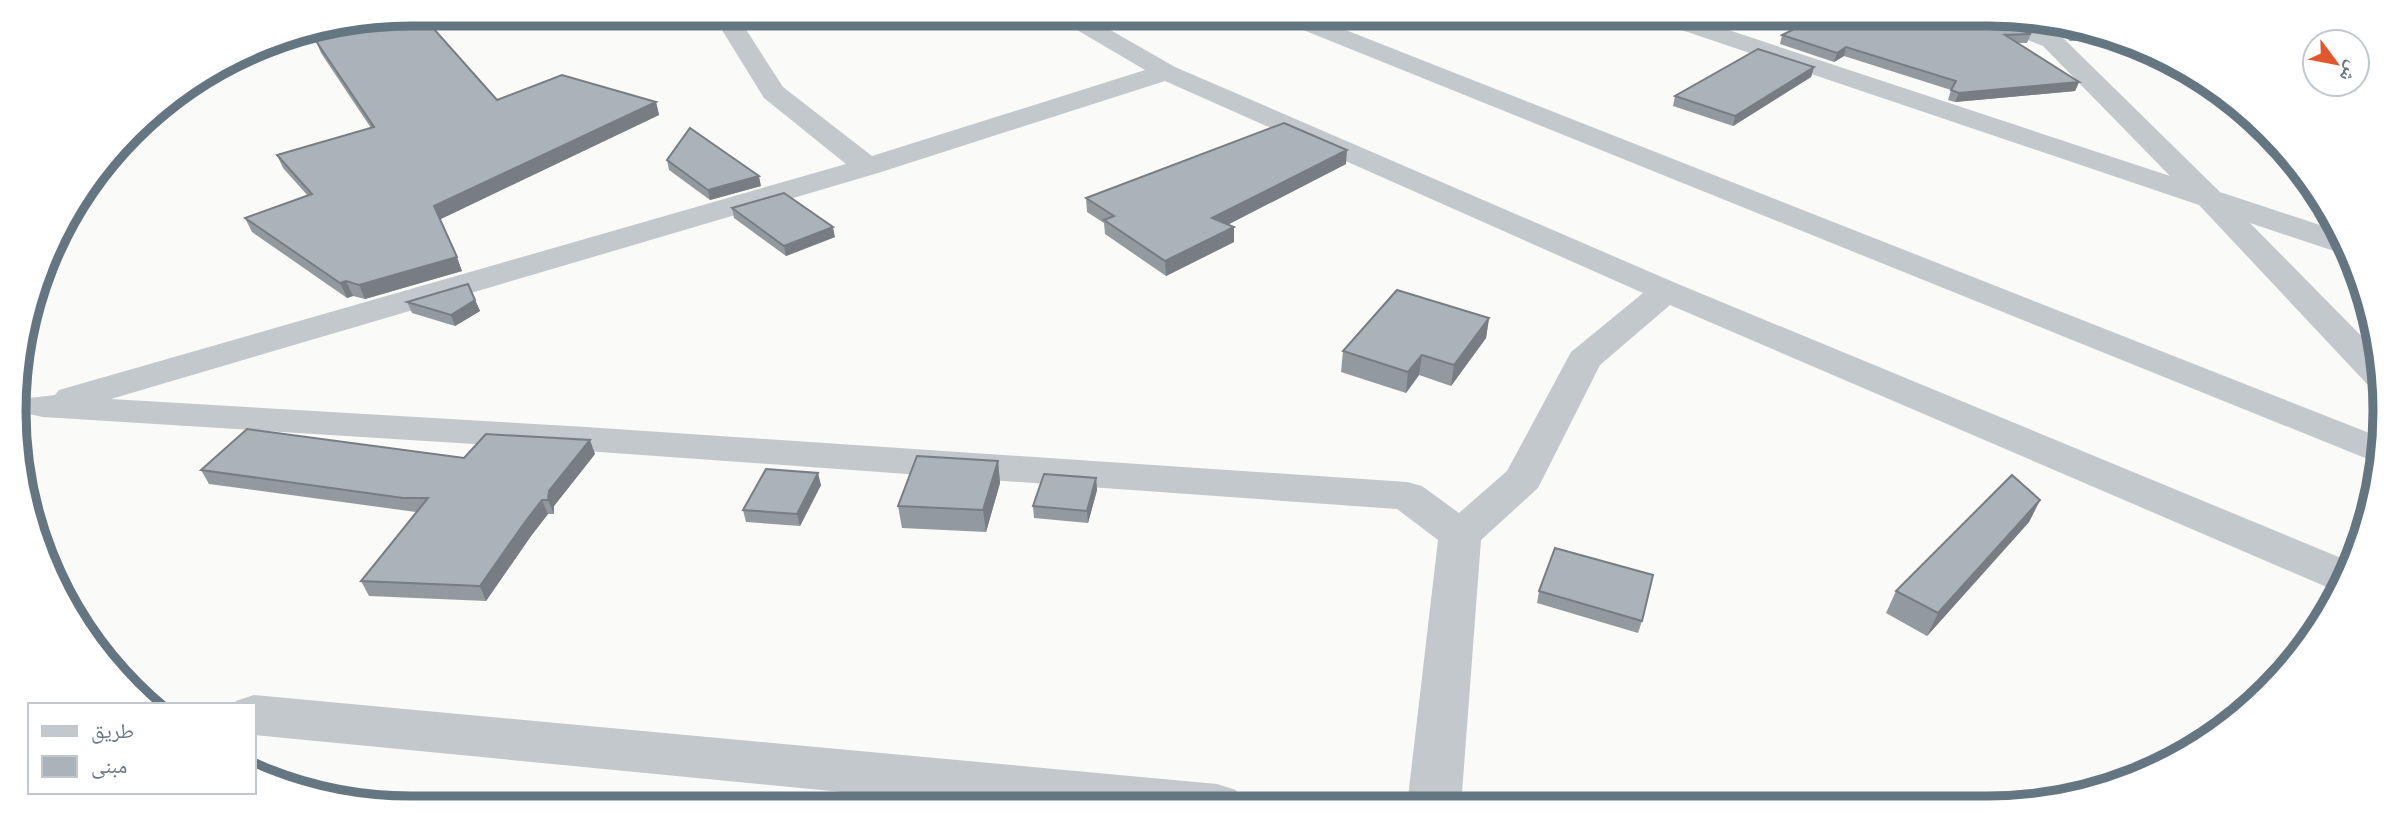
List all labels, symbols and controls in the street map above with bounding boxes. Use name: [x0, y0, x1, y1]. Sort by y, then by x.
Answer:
north arrow: [2301, 28, 2371, 98]
text: ش: [2334, 57, 2366, 87]
legend: [28, 703, 256, 794]
text: طريق: [91, 717, 134, 744]
text: مبنى: [91, 752, 127, 779]

